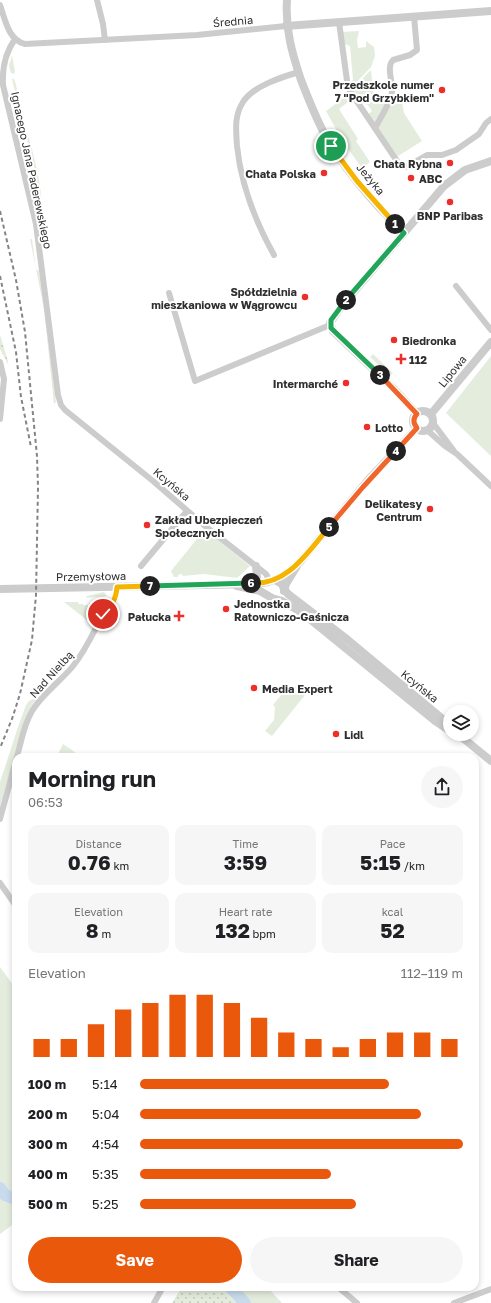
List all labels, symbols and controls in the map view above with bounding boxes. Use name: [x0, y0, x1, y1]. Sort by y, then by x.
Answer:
street label: Średnia: [212, 13, 254, 29]
place label: Przedszkole numer 7 "Pod Grzybkiem": [332, 78, 435, 104]
marker: Przedszkole numer 7 "Pod Grzybkiem": [437, 85, 447, 95]
street label: Ignacego Jana Paderewskiego: [9, 90, 55, 250]
pin: [314, 129, 348, 163]
icon: arrive: [320, 135, 342, 157]
place label: Chata Rybna: [374, 157, 442, 170]
marker: Chata Rybna: [445, 158, 455, 168]
street label: Jeżyka: [354, 161, 388, 197]
place label: Chata Polska: [245, 167, 316, 180]
marker: Chata Polska: [319, 168, 329, 178]
place label: ABC: [419, 172, 443, 185]
marker: ABC: [406, 173, 416, 183]
marker: BNP Paribas: [445, 197, 455, 207]
place label: BNP Paribas: [417, 209, 483, 222]
pin: 1: [385, 214, 405, 234]
text: 1: [392, 217, 398, 230]
place label: Spółdzielnia mieszkaniowa w Wągrowcu: [151, 285, 297, 311]
pin: 2: [336, 290, 356, 310]
marker: Spółdzielnia mieszkaniowa w Wągrowcu: [300, 292, 310, 302]
text: 2: [343, 293, 349, 306]
place label: Biedronka: [402, 334, 456, 347]
marker: Biedronka: [389, 335, 399, 345]
street label: Lipowa: [435, 352, 469, 390]
place label: 112: [409, 353, 427, 366]
marker: 112: [396, 354, 406, 364]
pin: 3: [370, 365, 390, 385]
text: 3: [377, 368, 383, 381]
place label: Intermarché: [273, 377, 338, 390]
marker: Intermarché: [341, 378, 351, 388]
place label: Lotto: [375, 421, 404, 434]
marker: Lotto: [362, 422, 372, 432]
pin: 4: [386, 441, 406, 461]
text: 4: [393, 444, 399, 457]
street label: Kcyńska: [151, 465, 193, 503]
place label: Delikatesy Centrum: [365, 497, 422, 523]
marker: Delikatesy Centrum: [425, 504, 435, 514]
place label: Zakład Ubezpieczeń Społecznych: [155, 513, 263, 539]
pin: 5: [319, 517, 339, 537]
marker: Zakład Ubezpieczeń Społecznych: [142, 520, 152, 530]
text: 5: [326, 520, 332, 533]
street label: Przemysłowa: [56, 569, 126, 583]
pin: 6: [241, 573, 261, 593]
pin: 7: [140, 576, 160, 596]
text: 6: [248, 576, 255, 589]
text: 7: [147, 579, 153, 592]
pin: [86, 597, 120, 631]
place label: Jednostka Ratowniczo-Gaśnicza: [234, 597, 349, 623]
icon: check: [92, 603, 114, 625]
marker: Jednostka Ratowniczo-Gaśnicza: [221, 604, 231, 614]
place label: Pałucka: [128, 610, 171, 623]
marker: Pałucka: [174, 611, 184, 621]
street label: Nad Nielbą: [27, 648, 75, 700]
street label: Kcyńska: [399, 667, 441, 705]
place label: Media Expert: [262, 682, 333, 695]
marker: Media Expert: [249, 683, 259, 693]
map controls: [443, 705, 479, 741]
button: layers: [443, 705, 479, 741]
place label: Lidl: [344, 728, 364, 741]
marker: Lidl: [331, 729, 341, 739]
text: Morning run: [28, 765, 156, 792]
button: share: [421, 766, 463, 808]
text: 06:53: [28, 794, 63, 810]
text: Distance: [75, 837, 122, 850]
text: Time: [233, 837, 258, 850]
text: Pace: [380, 837, 405, 850]
text: 0.76: [68, 850, 111, 874]
text: 3:59: [224, 850, 267, 874]
text: 5:15: [360, 850, 401, 874]
text: km: [111, 859, 129, 872]
text: /km: [401, 859, 425, 872]
text: Elevation: [74, 905, 123, 918]
text: Heart rate: [219, 905, 272, 918]
text: kcal: [382, 905, 403, 918]
text: 8: [86, 918, 99, 942]
text: 132: [215, 918, 250, 942]
text: 52: [380, 918, 405, 942]
text: m: [99, 927, 111, 940]
text: bpm: [250, 927, 276, 940]
text: Elevation: [28, 965, 86, 981]
text: 112–119 m: [401, 965, 463, 981]
text: 100 m: [28, 1076, 66, 1092]
text: 5:14: [92, 1076, 118, 1092]
text: 200 m: [28, 1106, 67, 1122]
text: 5:04: [92, 1106, 119, 1122]
text: 300 m: [28, 1136, 67, 1152]
text: 4:54: [92, 1136, 119, 1152]
text: 400 m: [28, 1166, 68, 1182]
text: 5:35: [92, 1166, 119, 1182]
text: 500 m: [28, 1196, 67, 1212]
text: 5:25: [92, 1196, 119, 1212]
button: Save: [28, 1237, 242, 1283]
button: Share: [250, 1237, 463, 1283]

